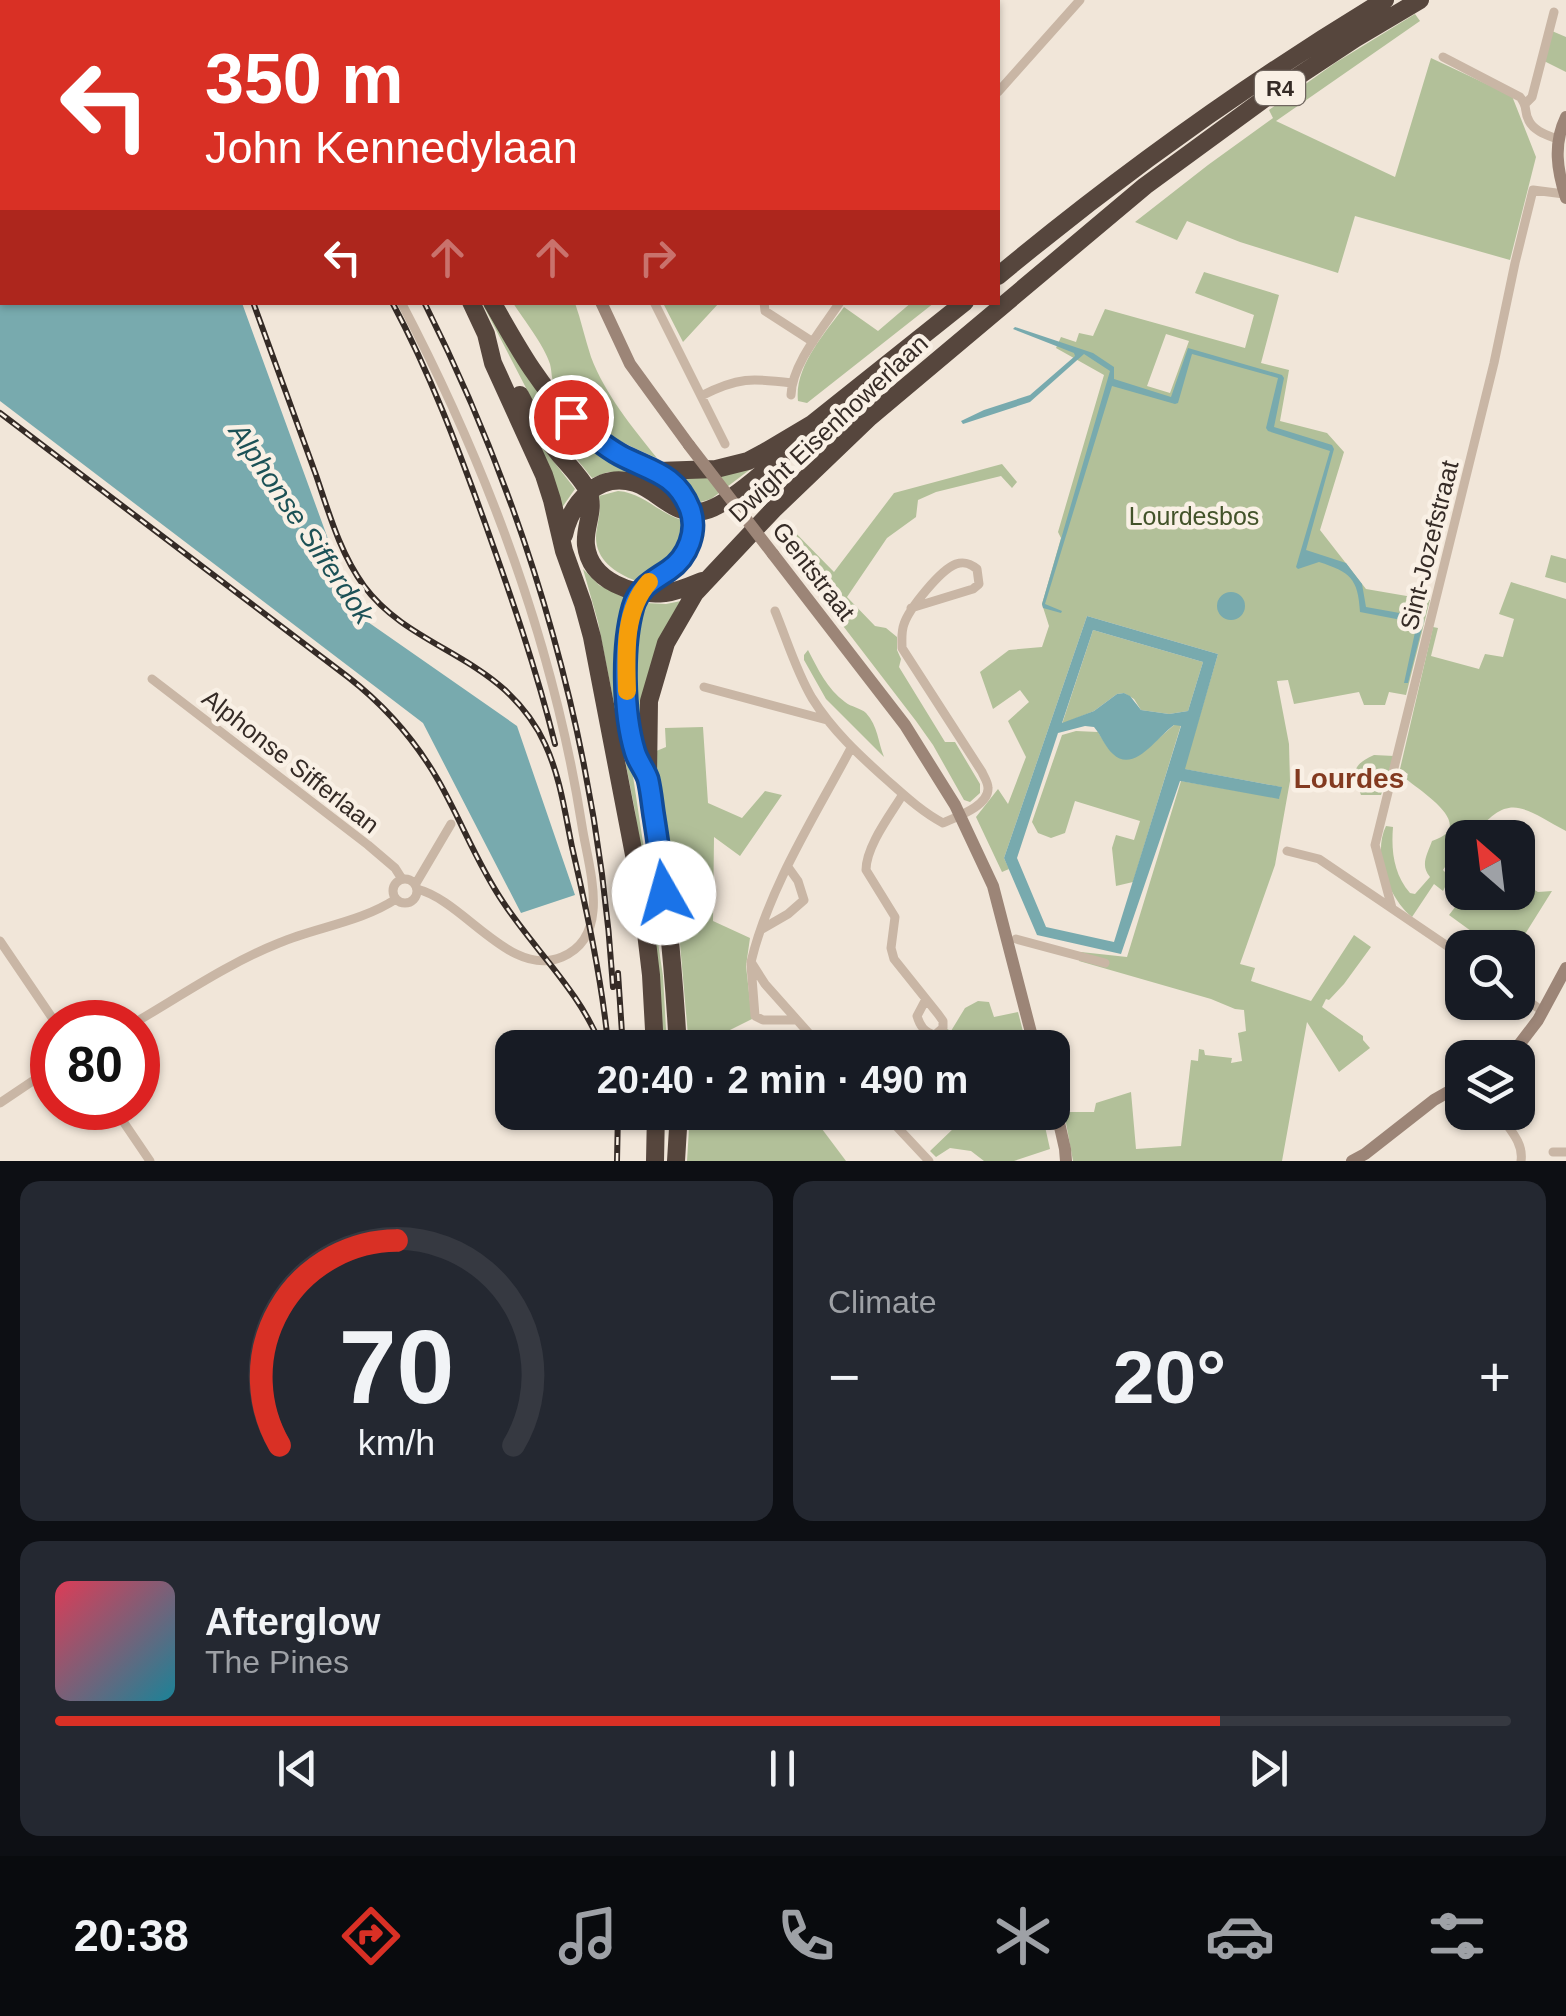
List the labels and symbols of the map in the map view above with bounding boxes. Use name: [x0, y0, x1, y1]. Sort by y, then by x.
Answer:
road number: R4: [1255, 71, 1305, 105]
street label: Dwight Eisenhowerlaan: [723, 329, 933, 527]
pin: [529, 375, 614, 460]
water label: Alphonse Sifferdok: [222, 416, 381, 631]
street label: Sint-Jozefstraat: [1394, 457, 1464, 633]
park label: Lourdesbos: [1129, 502, 1259, 530]
street label: Gentstraat: [767, 516, 861, 626]
street label: Alphonse Sifferlaan: [197, 683, 385, 839]
district label: Lourdes: [1294, 763, 1404, 794]
north arrow: [1445, 820, 1535, 910]
position arrow: [612, 841, 716, 945]
speed limit sign: 80: [30, 1000, 160, 1130]

